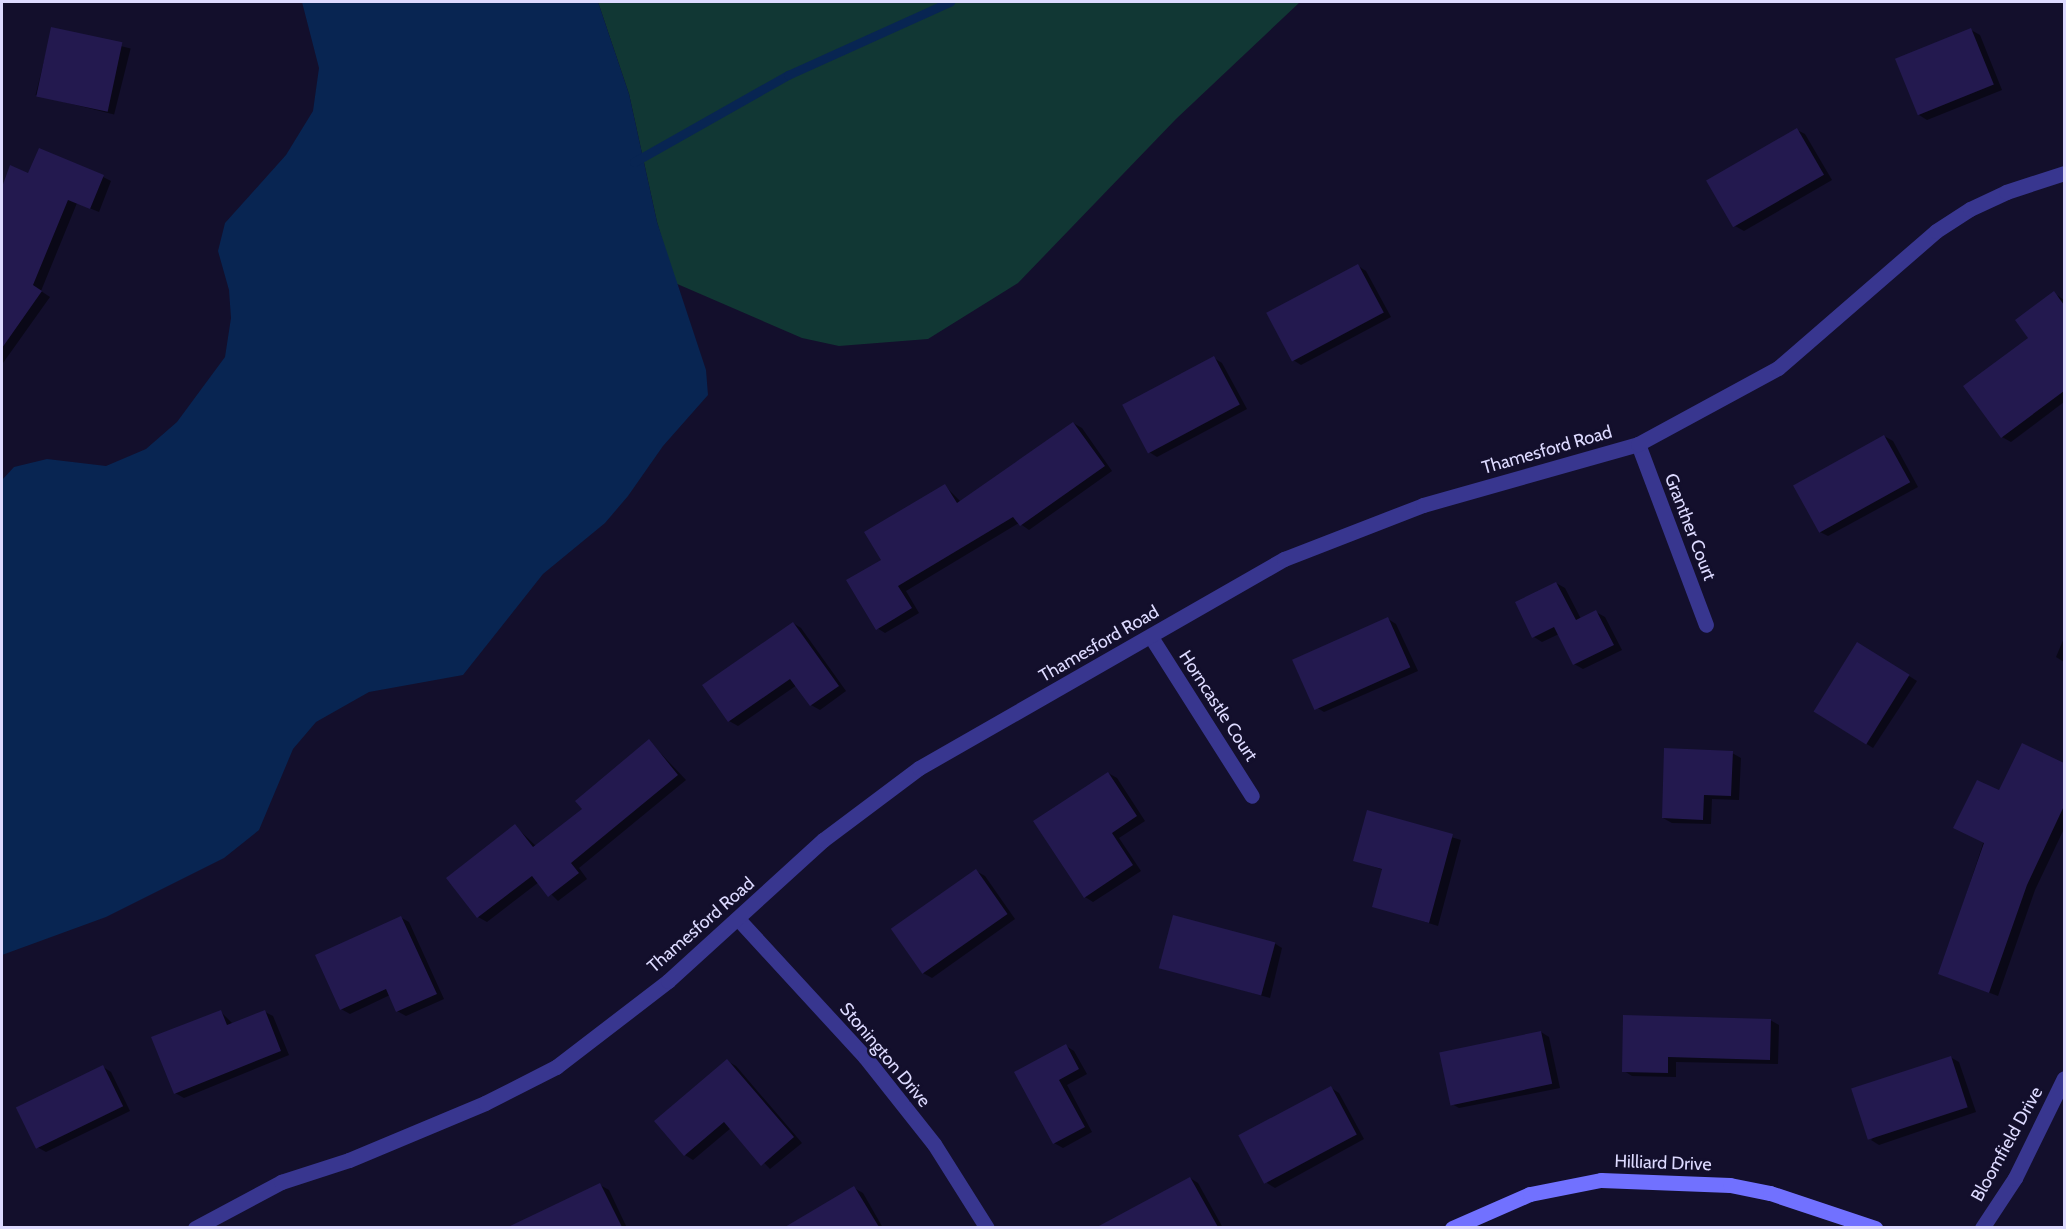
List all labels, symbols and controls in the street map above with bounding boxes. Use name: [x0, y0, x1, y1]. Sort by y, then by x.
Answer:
street label: Thamesford Road: [1479, 421, 1615, 479]
street label: Granther Court: [1660, 470, 1720, 584]
street label: Thamesford Road: [1035, 601, 1163, 687]
street label: Horncastle Court: [1174, 647, 1262, 765]
street label: Thamesford Road: [643, 873, 759, 977]
street label: Stonington Drive: [835, 998, 935, 1112]
street label: Bloomfield Drive: [1967, 1083, 2047, 1205]
street label: Hilliard Drive: [1614, 1151, 1712, 1175]

